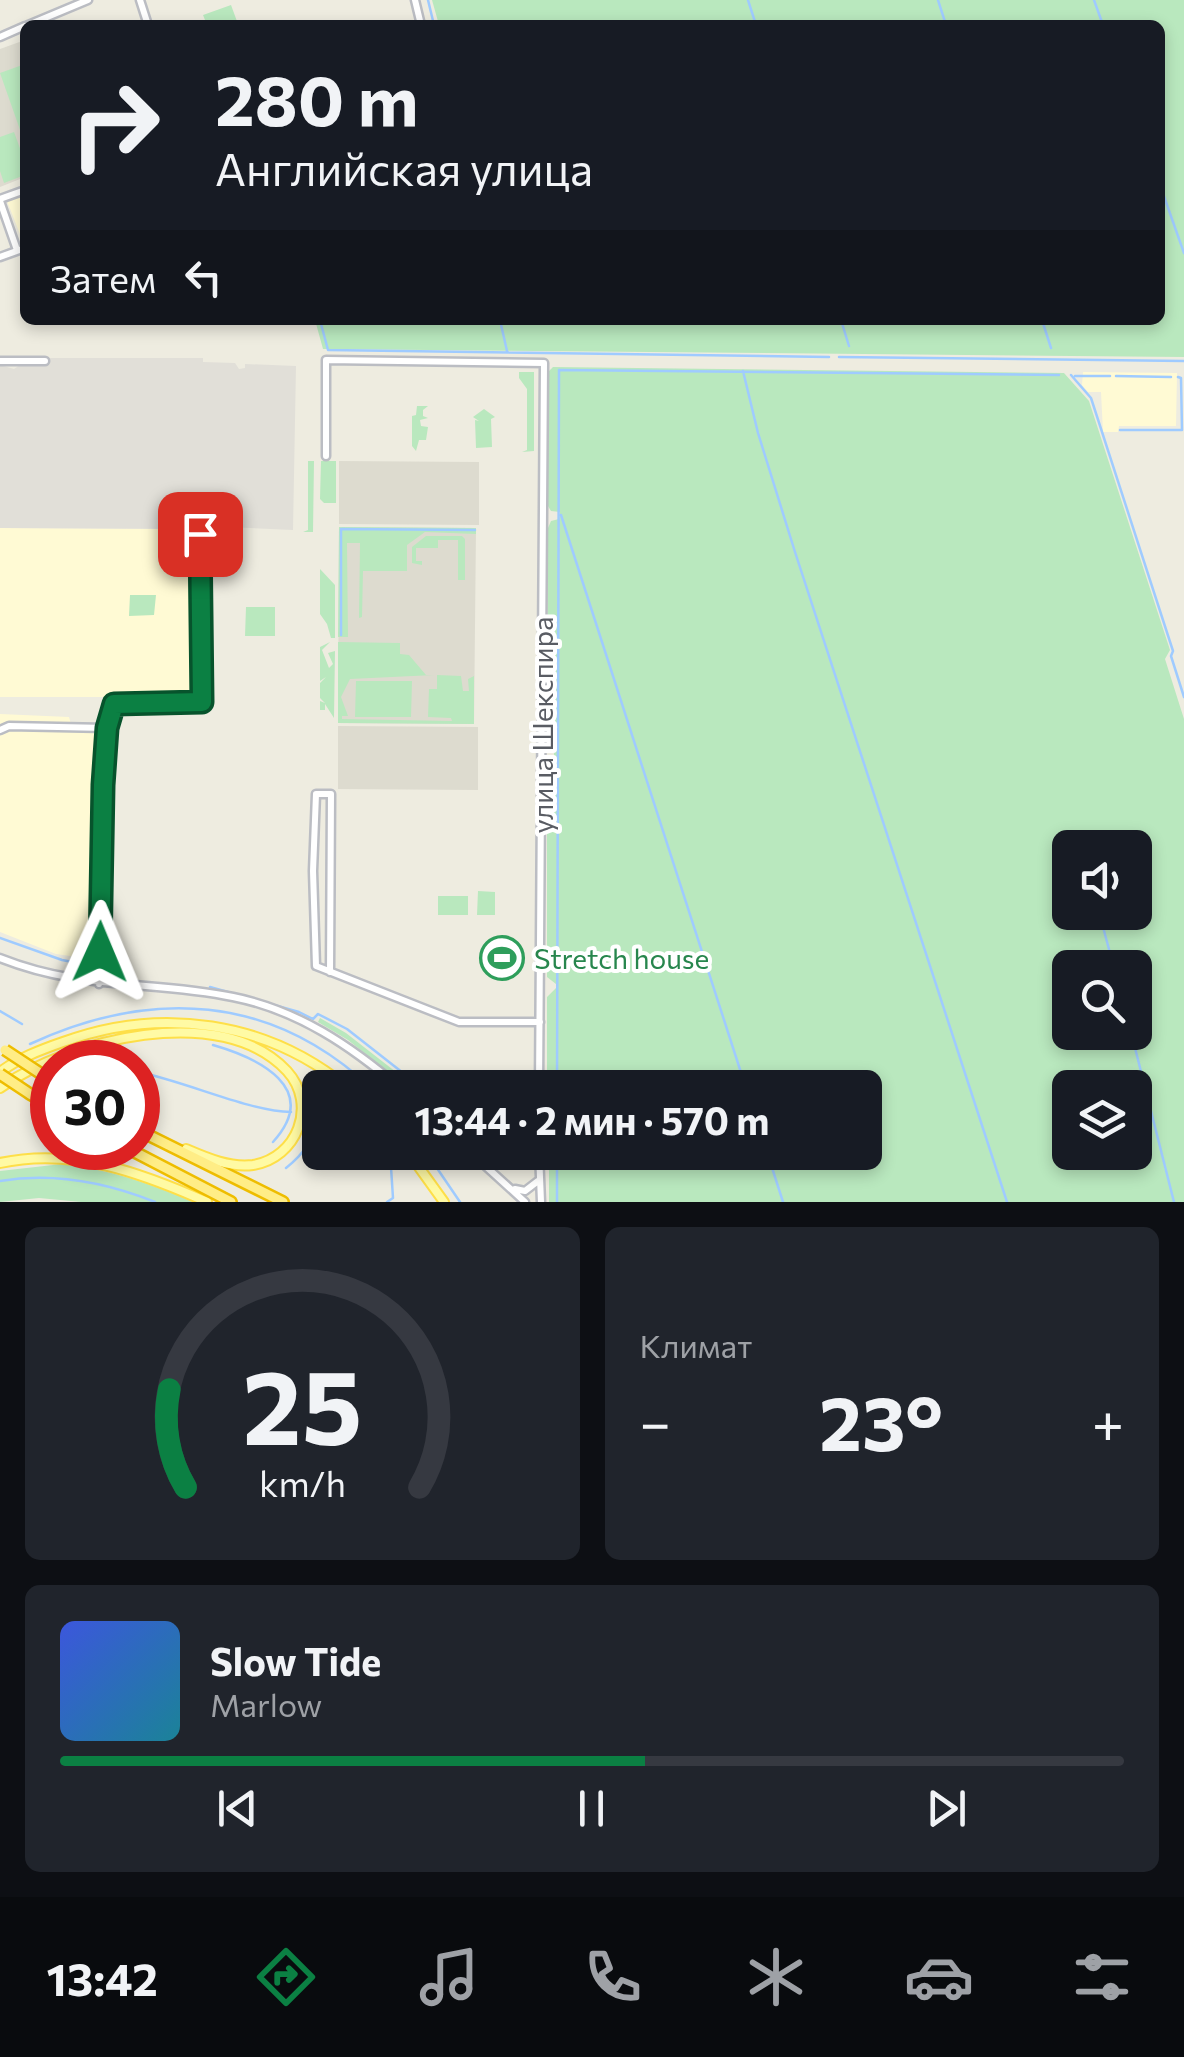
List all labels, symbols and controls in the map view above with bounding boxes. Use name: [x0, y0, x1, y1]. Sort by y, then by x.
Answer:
text: 280 m: [215, 55, 419, 140]
icon: right: [50, 60, 180, 190]
text: Английская улица: [215, 140, 593, 195]
icon: left: [176, 250, 231, 305]
text: Затем: [50, 254, 156, 301]
pin: [158, 492, 243, 577]
icon: arrive: [173, 507, 228, 562]
street label: улица Шекспира: [525, 616, 559, 834]
map controls: [1052, 830, 1152, 1170]
button: sound: [1052, 830, 1152, 930]
position arrow: [48, 900, 152, 1004]
sports icon: Stretch house: [479, 935, 525, 981]
place label: Stretch house: [534, 941, 709, 975]
button: search: [1052, 950, 1152, 1050]
speed limit sign: 30: [30, 1040, 160, 1170]
button: layers: [1052, 1070, 1152, 1170]
text: 13:44 · 2 мин · 570 m: [415, 1096, 769, 1143]
text: Климат: [640, 1325, 752, 1365]
text: 25: [242, 1339, 362, 1466]
text: 23°: [819, 1375, 943, 1466]
text: −: [640, 1387, 671, 1454]
text: +: [1092, 1387, 1124, 1454]
text: km/h: [259, 1461, 346, 1504]
text: Slow Tide: [210, 1637, 381, 1684]
text: Marlow: [210, 1684, 322, 1724]
icon: previous: [210, 1781, 265, 1836]
icon: pause: [564, 1781, 619, 1836]
icon: next: [919, 1781, 974, 1836]
icon: directions: [251, 1942, 321, 2012]
icon: music: [414, 1942, 484, 2012]
icon: phone: [578, 1942, 648, 2012]
icon: climate: [741, 1942, 811, 2012]
icon: car: [904, 1942, 974, 2012]
icon: filters: [1067, 1942, 1137, 2012]
text: 13:42: [47, 1950, 158, 2005]

